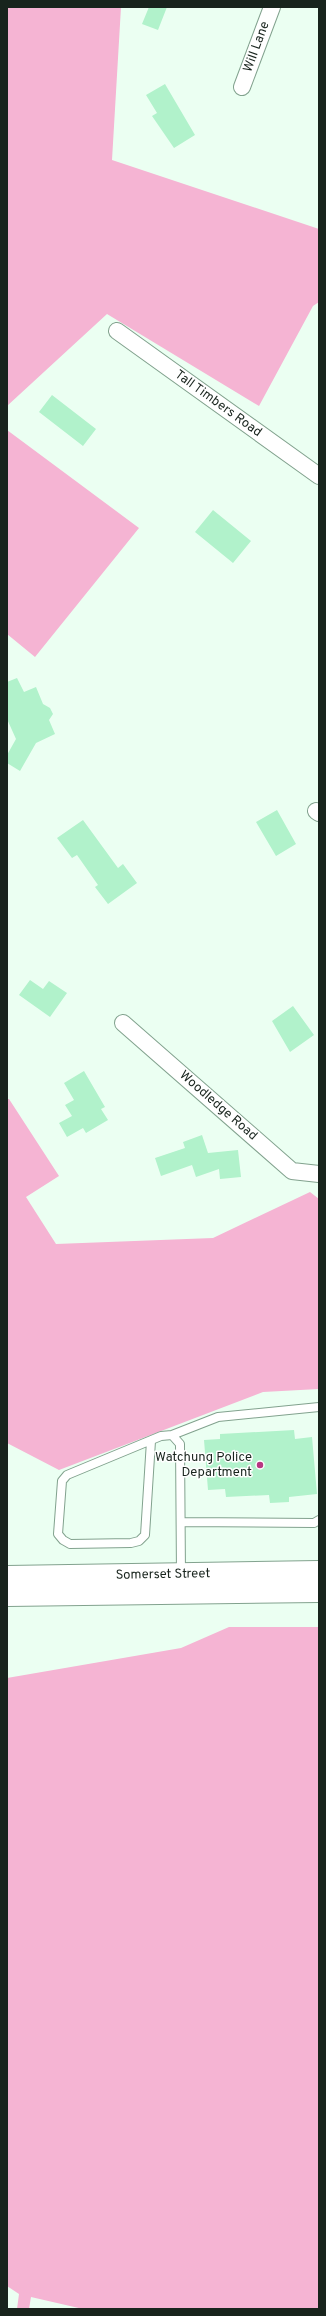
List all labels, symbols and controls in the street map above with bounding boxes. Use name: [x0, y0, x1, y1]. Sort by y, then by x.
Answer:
street label: Will Lane: [240, 19, 274, 75]
street label: Tall Timbers Road: [171, 367, 265, 441]
street label: Woodledge Road: [176, 1068, 260, 1144]
place label: Watchung Police Department: [155, 1450, 252, 1481]
marker: Watchung Police Department: [255, 1460, 265, 1470]
street label: Somerset Street: [116, 1566, 211, 1584]

